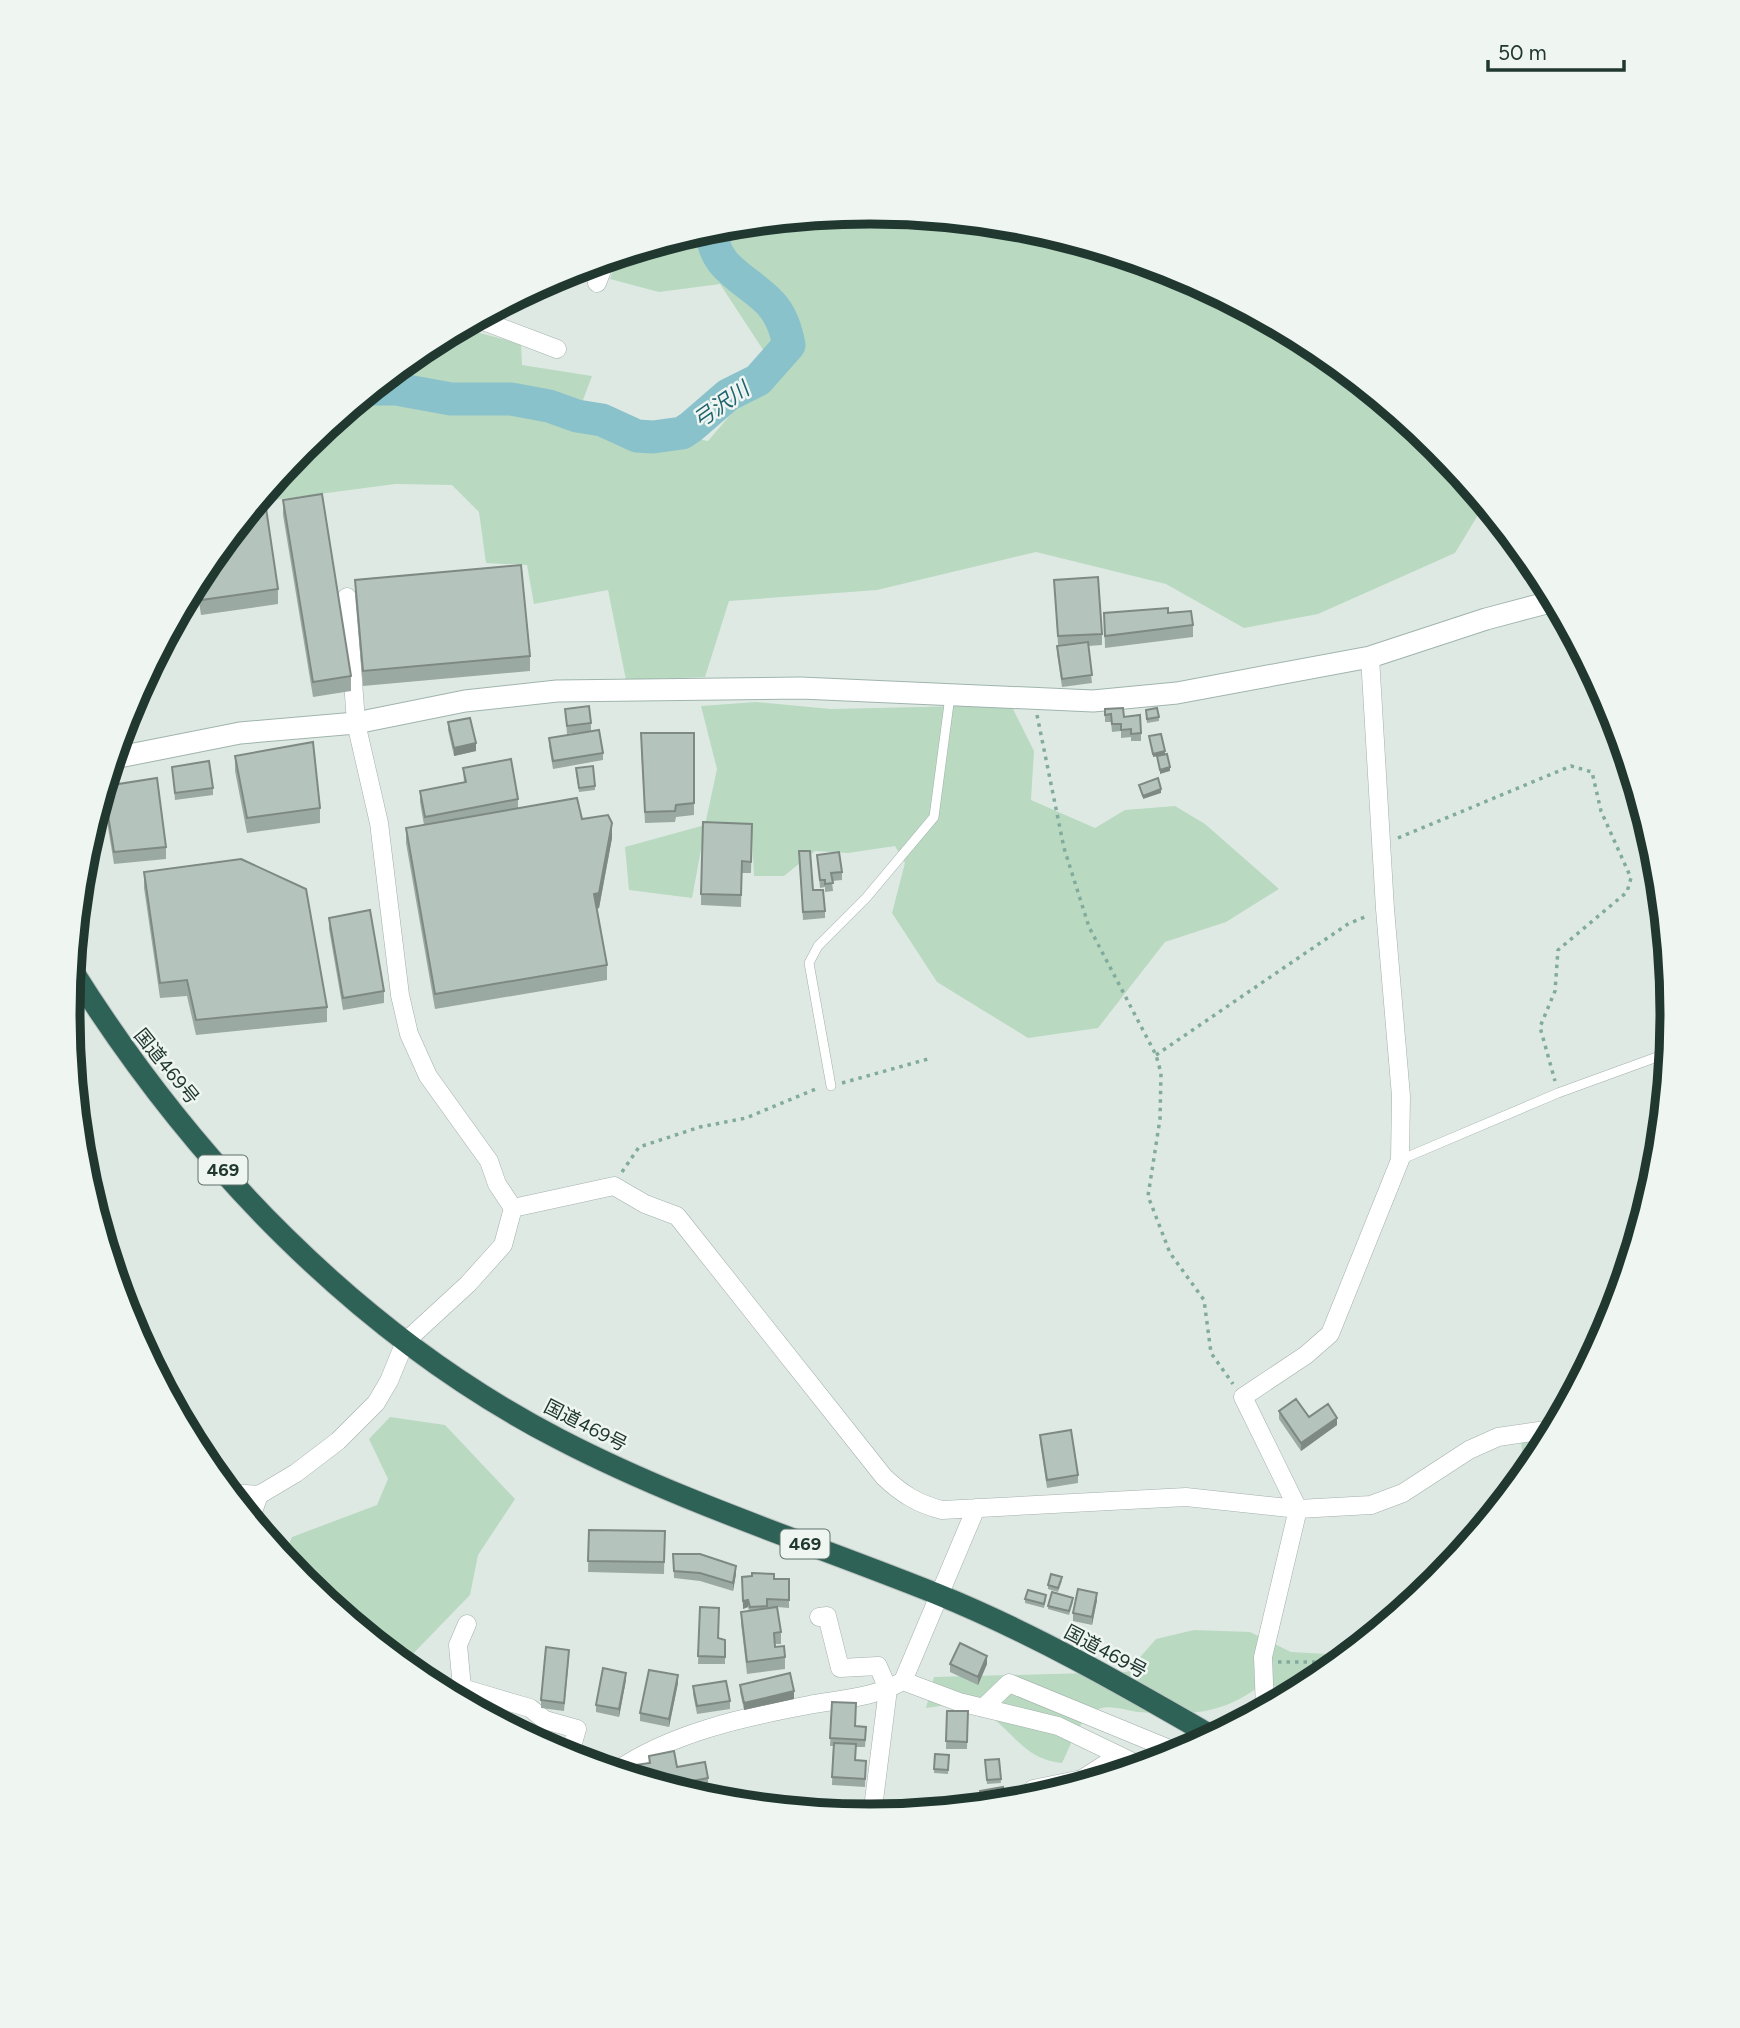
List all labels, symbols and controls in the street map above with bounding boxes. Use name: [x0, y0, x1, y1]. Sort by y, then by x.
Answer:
scale bar: [1488, 28, 1624, 72]
text: 50 m: [1498, 40, 1547, 65]
water label: 弓沢川: [688, 375, 755, 433]
street label: 国道469号: [129, 1024, 204, 1109]
road number: 469: [198, 1156, 248, 1184]
street label: 国道469号: [540, 1395, 631, 1456]
road number: 469: [780, 1530, 830, 1559]
street label: 国道469号: [1060, 1620, 1151, 1683]

